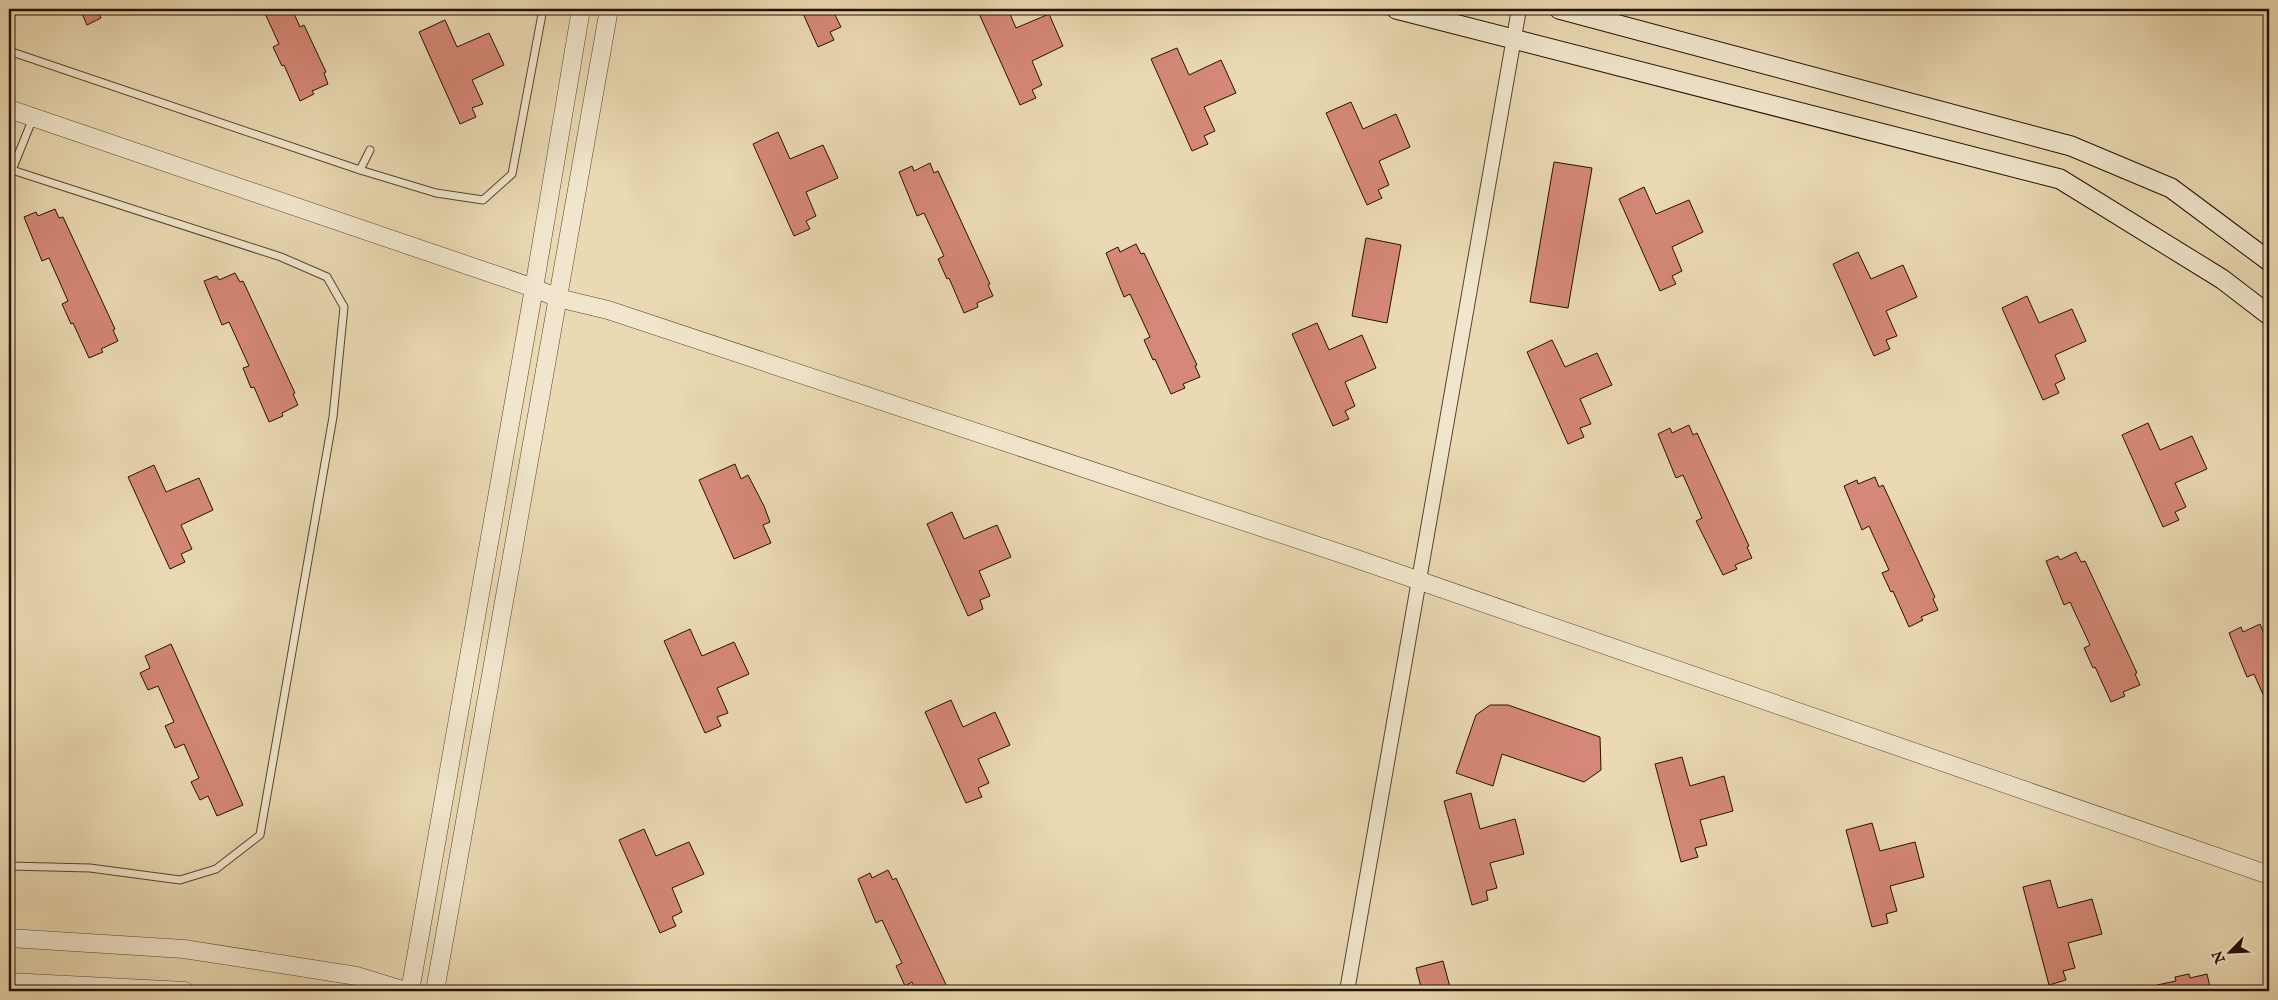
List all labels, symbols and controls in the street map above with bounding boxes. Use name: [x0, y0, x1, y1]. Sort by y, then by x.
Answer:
north arrow: [2206, 928, 2256, 978]
text: N: [2208, 948, 2230, 967]

